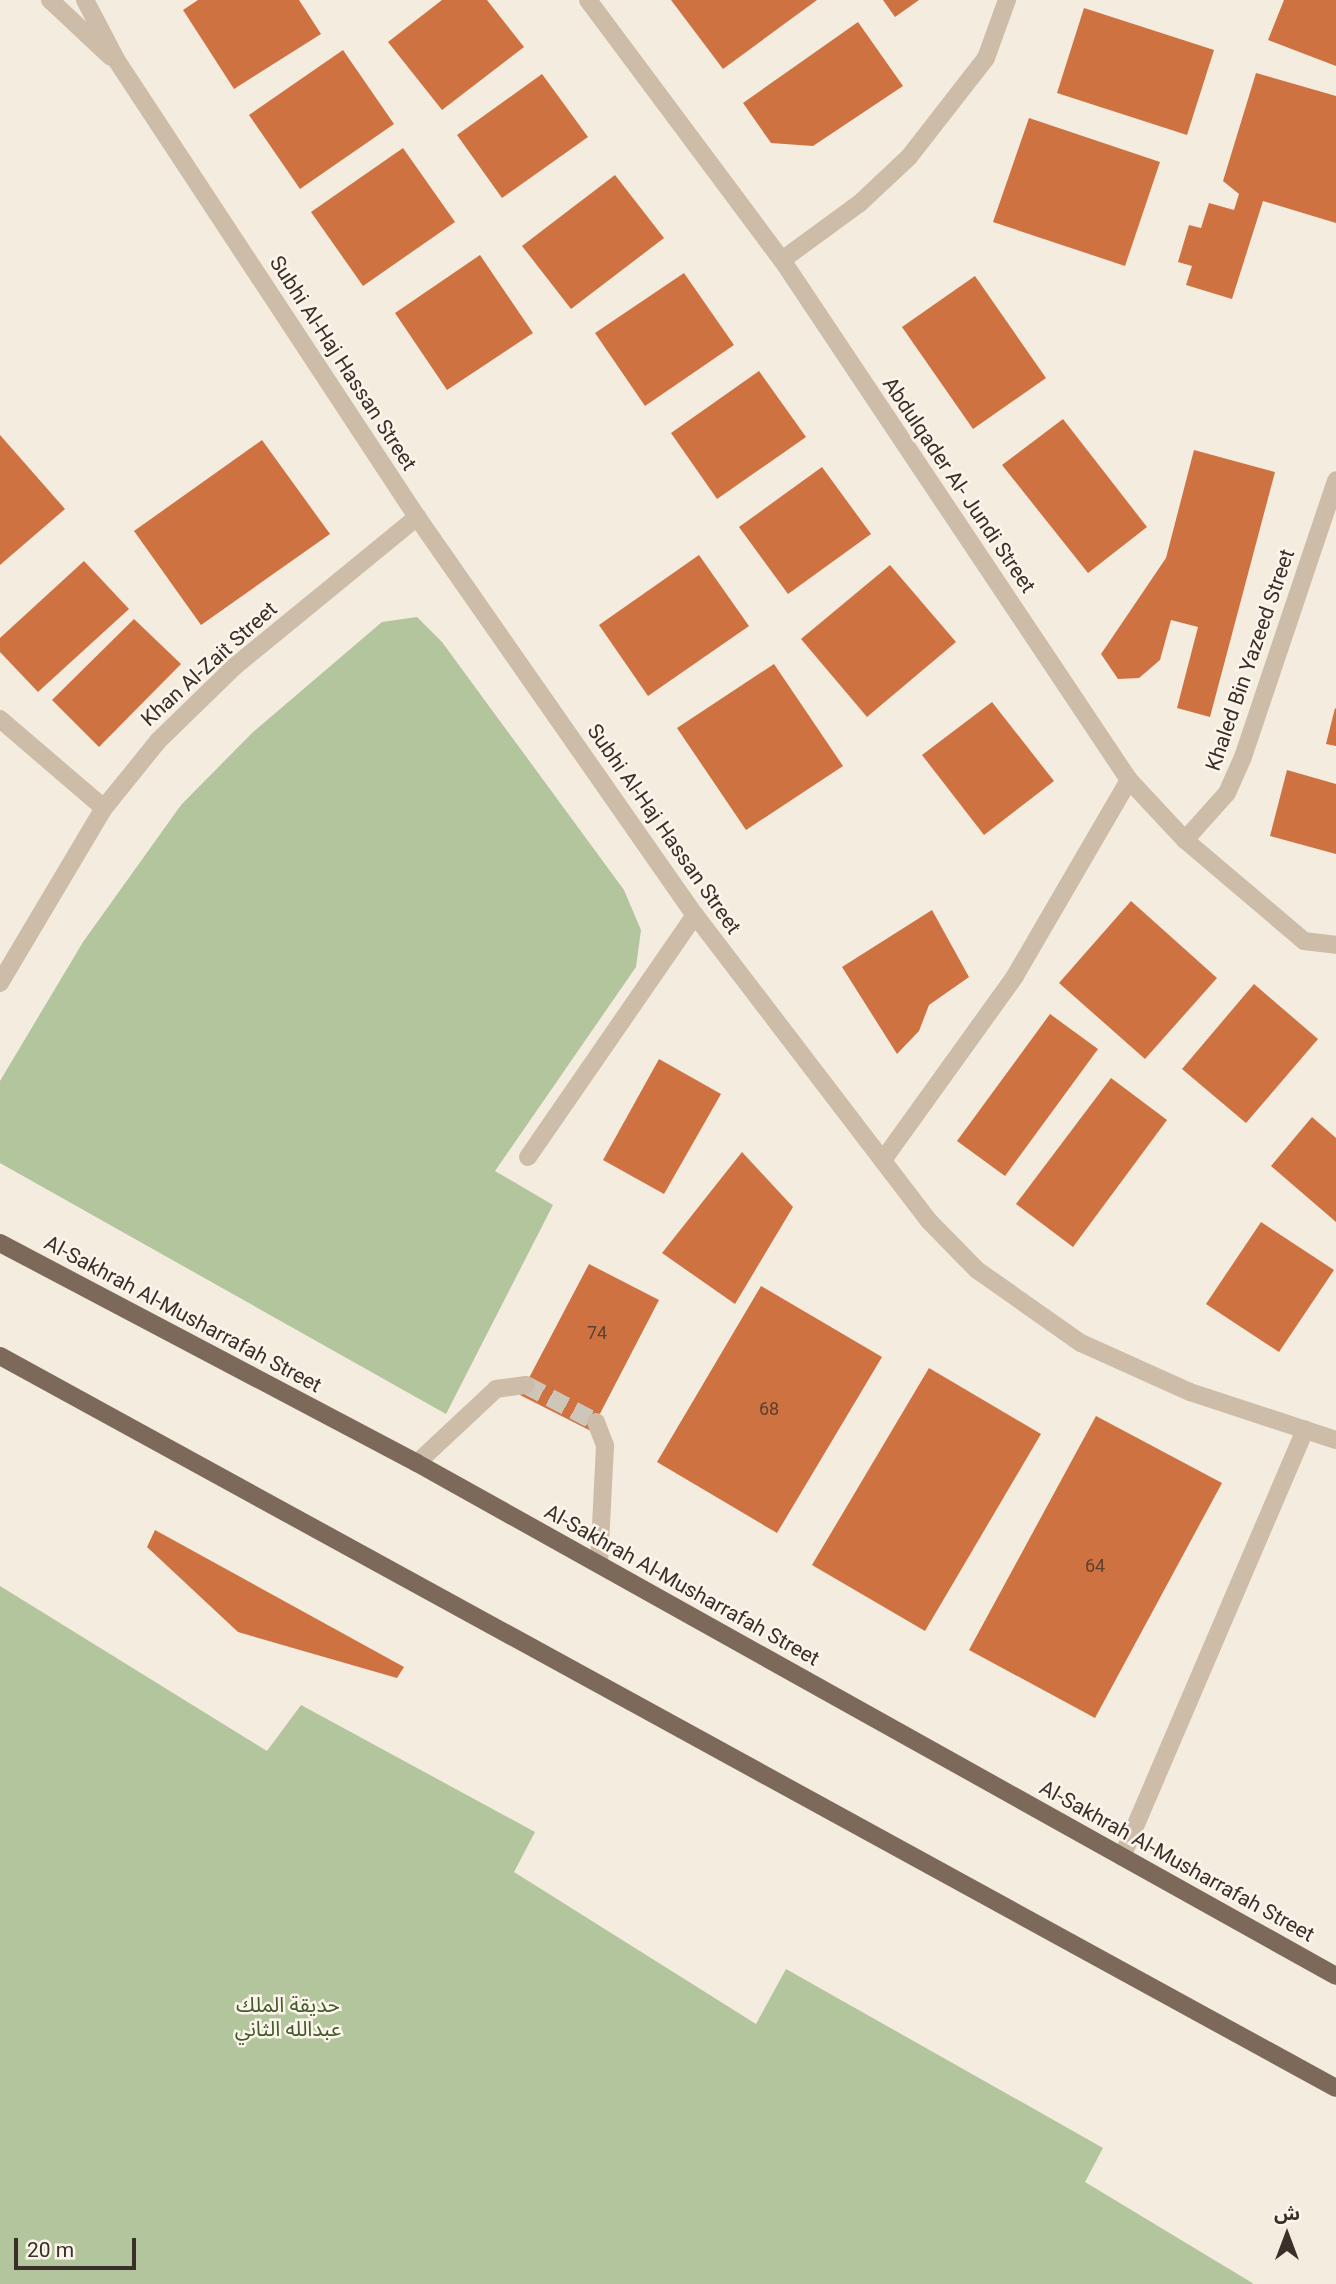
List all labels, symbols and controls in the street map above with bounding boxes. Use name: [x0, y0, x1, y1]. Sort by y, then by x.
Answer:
street label: Subhi Al-Haj Hassan Street: [264, 251, 422, 475]
street label: Abdulqader Al- Jundi Street: [877, 372, 1041, 598]
street label: Khaled Bin Yazeed Street: [1200, 546, 1300, 774]
street label: Khan Al-Zait Street: [136, 596, 282, 732]
street label: Subhi Al-Haj Hassan Street: [582, 719, 746, 939]
street label: Al-Sakhrah Al-Musharrafah Street: [40, 1230, 326, 1398]
house number: 74: [587, 1322, 607, 1344]
house number: 68: [759, 1398, 779, 1420]
street label: Al-Sakhrah Al-Musharrafah Street: [540, 1499, 824, 1671]
house number: 64: [1085, 1555, 1105, 1577]
street label: Al-Sakhrah Al-Musharrafah Street: [1035, 1775, 1319, 1947]
park label: حديقة الملك عبدالله الثاني: [235, 1992, 341, 2042]
north arrow: [1252, 2200, 1322, 2270]
text: ش: [1274, 2202, 1300, 2225]
scale bar: [18, 2224, 140, 2268]
text: 20 m: [27, 2238, 74, 2262]

